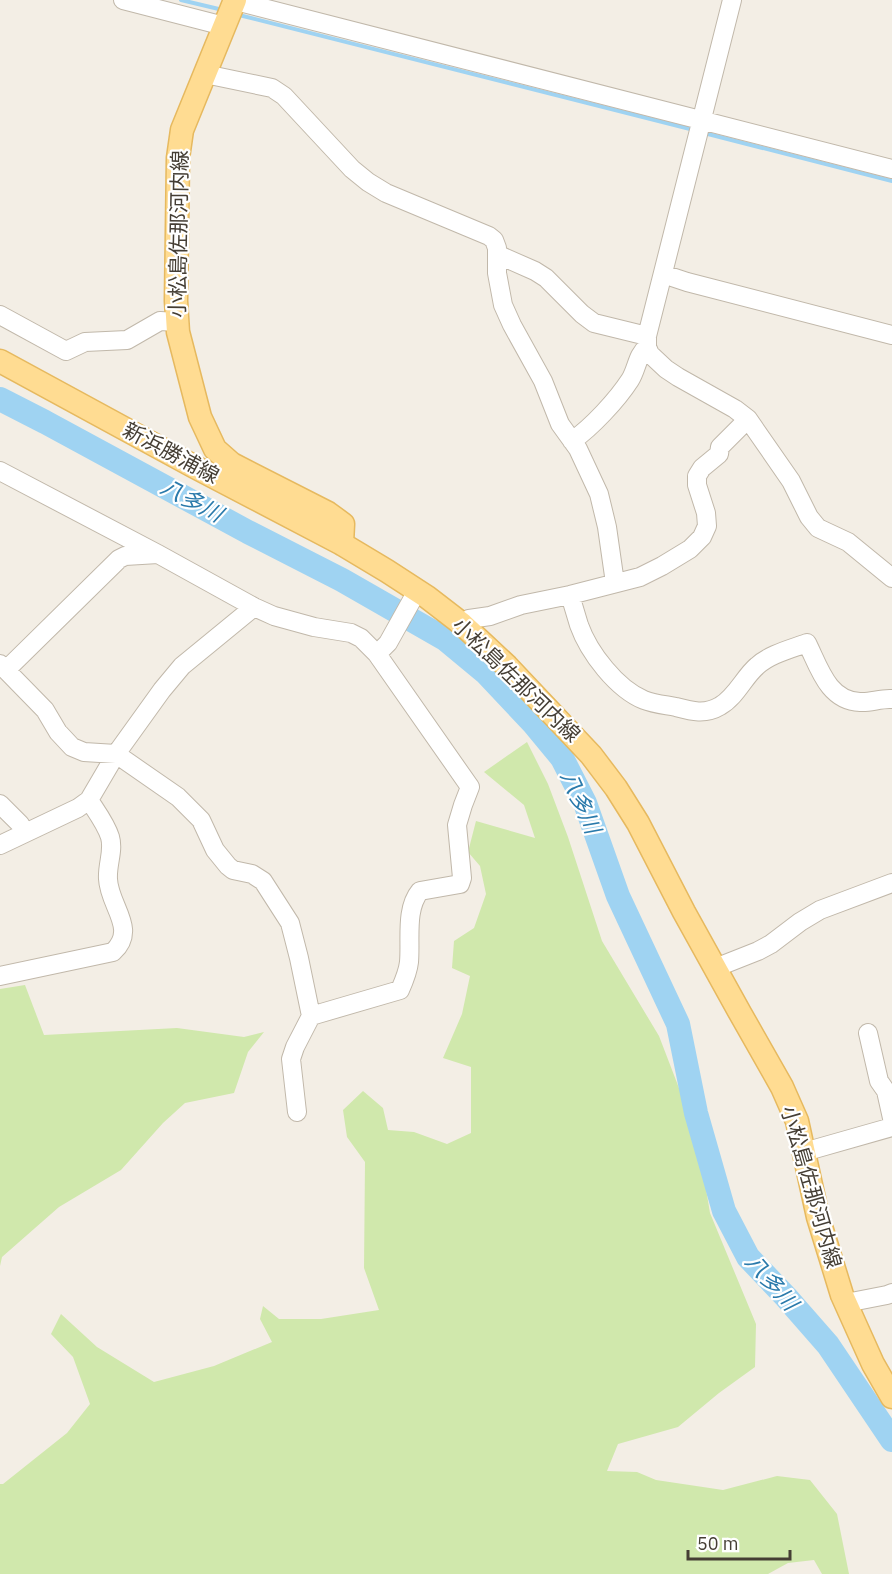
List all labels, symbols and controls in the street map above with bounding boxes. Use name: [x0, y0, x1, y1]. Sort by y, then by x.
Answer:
street label: 小松島佐那河内線: [163, 150, 193, 318]
street label: 新浜勝浦線: [119, 415, 224, 489]
water label: 八多川: [156, 471, 230, 529]
street label: 小松島佐那河内線: [447, 611, 587, 748]
water label: 八多川: [555, 766, 609, 840]
street label: 小松島佐那河内線: [775, 1102, 849, 1271]
water label: 八多川: [740, 1247, 806, 1318]
scale bar: [688, 1523, 790, 1561]
text: 50 m: [697, 1532, 739, 1555]

